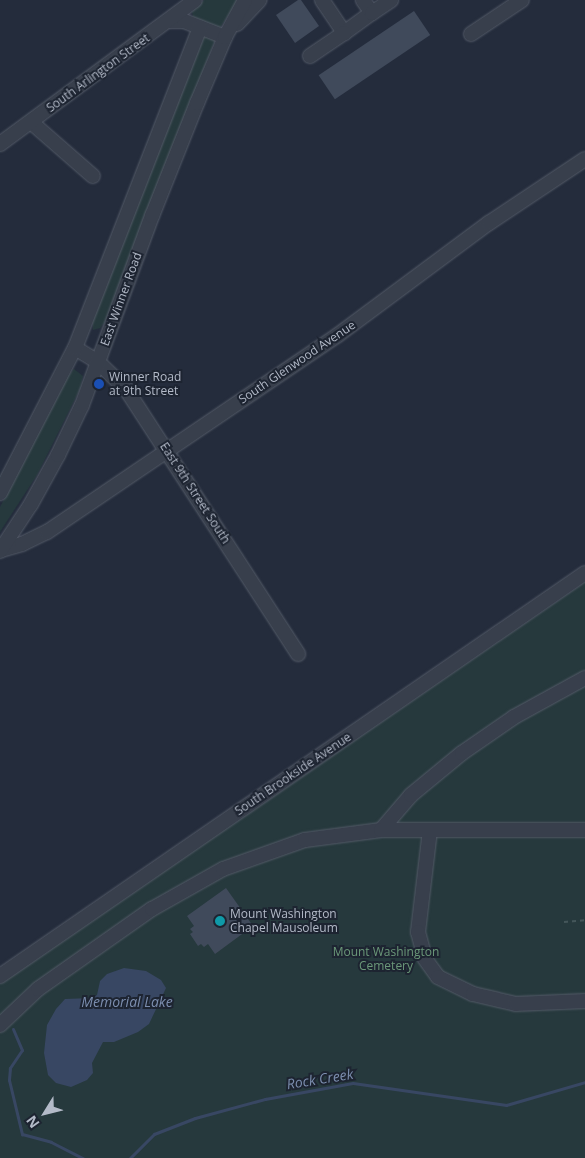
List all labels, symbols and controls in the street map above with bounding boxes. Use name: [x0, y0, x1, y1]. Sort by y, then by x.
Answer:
street label: South Arlington Street: [44, 31, 152, 115]
street label: East Winner Road: [97, 250, 145, 348]
street label: South Glenwood Avenue: [236, 318, 358, 406]
place label: Winner Road at 9th Street: [109, 370, 181, 398]
marker: Winner Road at 9th Street: [93, 378, 105, 390]
street label: East 9th Street South: [157, 440, 233, 546]
street label: South Brookside Avenue: [232, 730, 354, 818]
place label: Mount Washington Chapel Mausoleum: [230, 907, 338, 935]
marker: Mount Washington Chapel Mausoleum: [214, 915, 226, 927]
park label: Mount Washington Cemetery: [333, 945, 439, 973]
water label: Memorial Lake: [81, 994, 173, 1010]
water label: Rock Creek: [285, 1065, 355, 1093]
north arrow: [20, 1088, 70, 1138]
text: N: [21, 1112, 43, 1132]

